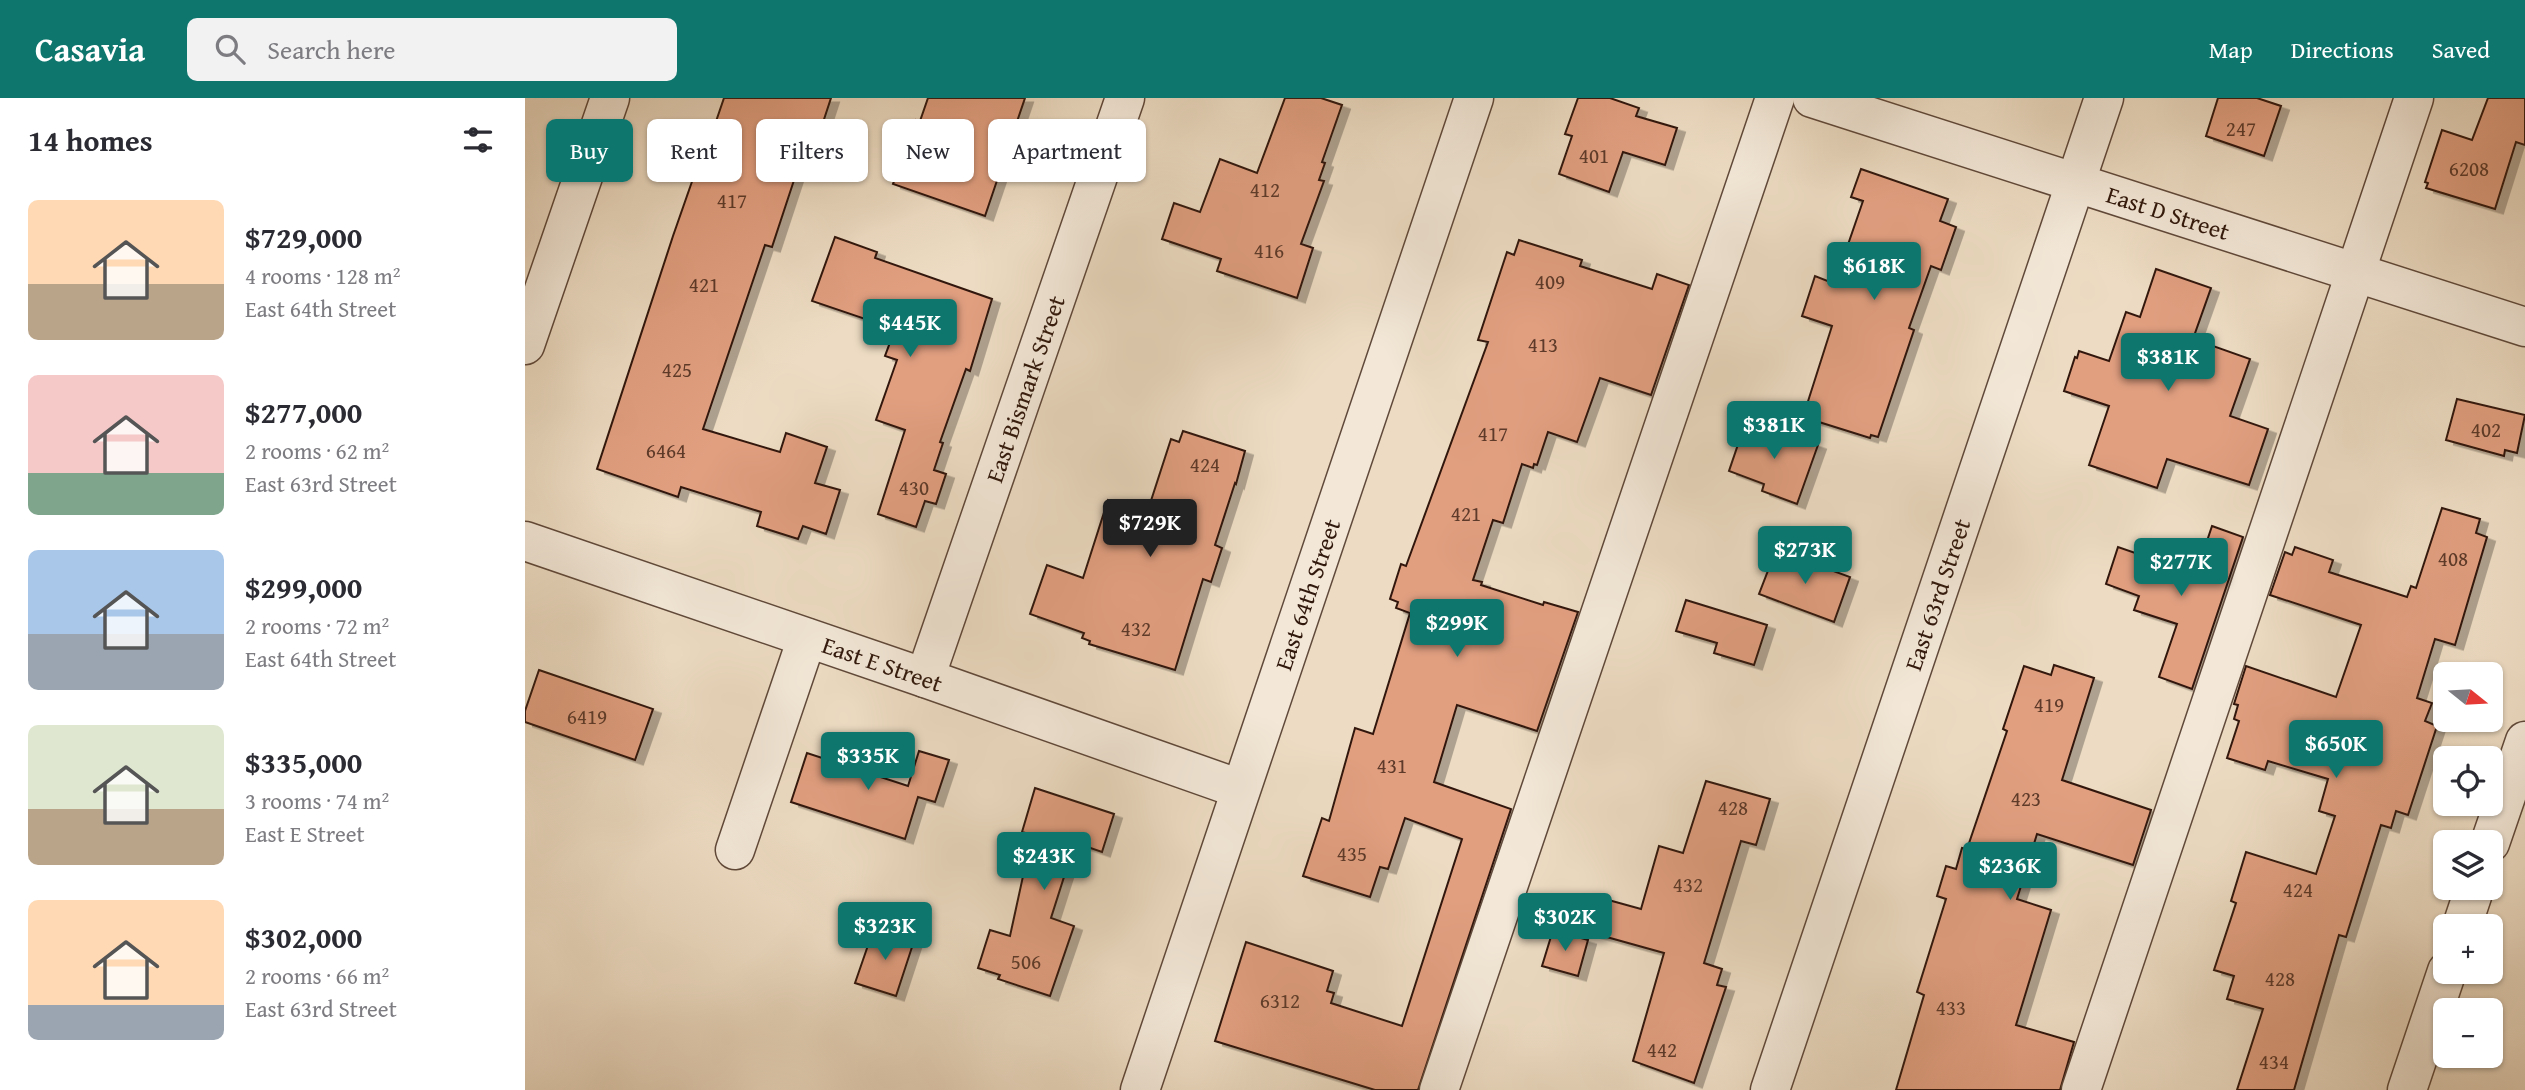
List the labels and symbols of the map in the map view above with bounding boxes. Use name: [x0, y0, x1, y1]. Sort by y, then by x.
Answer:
house number: 247: [2226, 113, 2256, 144]
house number: 401: [1579, 140, 1609, 171]
house number: 6208: [2449, 153, 2489, 184]
house number: 412: [1250, 174, 1280, 205]
street label: East D Street: [2102, 176, 2235, 249]
house number: 417: [717, 185, 747, 216]
house number: 416: [1254, 235, 1284, 266]
pin: $618K: [1825, 242, 1923, 302]
house number: 409: [1535, 266, 1565, 297]
house number: 421: [689, 269, 719, 300]
street label: East Bismark Street: [976, 290, 1073, 487]
pin: $445K: [861, 300, 959, 359]
house number: 413: [1528, 329, 1558, 360]
pin: $381K: [2119, 334, 2217, 393]
house number: 425: [662, 354, 692, 385]
pin: $381K: [1725, 402, 1823, 461]
house number: 402: [2471, 414, 2501, 445]
house number: 417: [1478, 418, 1508, 449]
house number: 6464: [646, 435, 686, 466]
house number: 424: [1190, 449, 1220, 480]
house number: 430: [899, 472, 929, 503]
house number: 421: [1451, 498, 1481, 529]
pin: $729K: [1101, 500, 1199, 559]
street label: East 64th Street: [1265, 513, 1349, 675]
street label: East 63rd Street: [1895, 513, 1979, 675]
pin: $273K: [1756, 526, 1854, 586]
pin: $277K: [2132, 538, 2230, 598]
house number: 408: [2438, 543, 2468, 574]
pin: $299K: [1408, 600, 1506, 659]
house number: 432: [1121, 613, 1151, 644]
street label: East E Street: [818, 627, 948, 701]
north arrow: [2433, 662, 2503, 732]
house number: 419: [2034, 689, 2064, 720]
house number: 6419: [567, 701, 607, 732]
pin: $650K: [2287, 720, 2385, 780]
pin: $335K: [819, 732, 917, 792]
house number: 431: [1377, 750, 1407, 781]
house number: 423: [2011, 783, 2041, 814]
house number: 428: [1718, 792, 1748, 823]
pin: $243K: [995, 832, 1093, 892]
house number: 435: [1337, 838, 1367, 869]
pin: $236K: [1961, 842, 2059, 902]
house number: 432: [1673, 869, 1703, 900]
house number: 424: [2283, 874, 2313, 905]
pin: $302K: [1516, 894, 1614, 953]
pin: $323K: [836, 902, 934, 962]
house number: 506: [1011, 946, 1041, 977]
house number: 428: [2265, 963, 2295, 994]
house number: 6312: [1260, 985, 1300, 1016]
house number: 433: [1936, 992, 1966, 1023]
house number: 442: [1647, 1034, 1677, 1065]
house number: 434: [2259, 1046, 2289, 1077]

